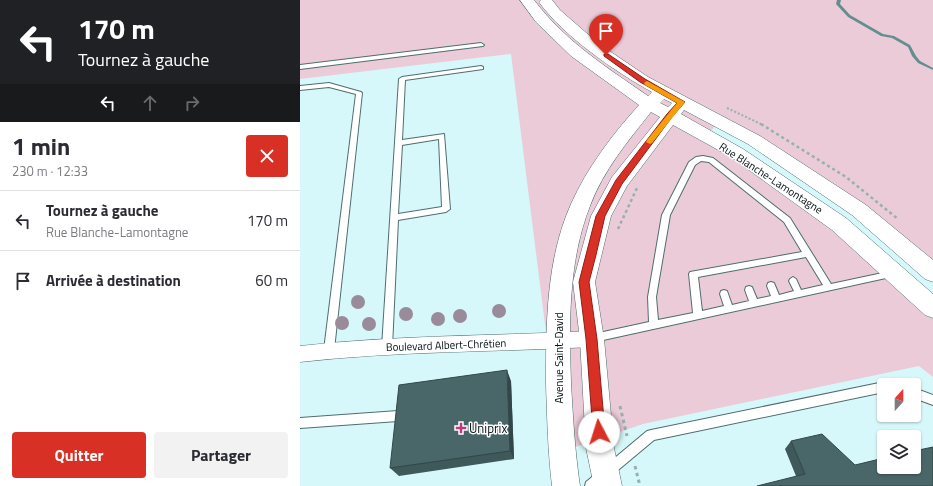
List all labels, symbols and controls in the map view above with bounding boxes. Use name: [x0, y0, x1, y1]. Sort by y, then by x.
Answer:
text: 170 m: [78, 7, 155, 50]
pin: [589, 14, 623, 55]
icon: left: [12, 16, 64, 68]
icon: arrive: [595, 20, 617, 42]
text: Tournez à gauche: [78, 46, 209, 73]
icon: left: [97, 92, 119, 114]
icon: ahead: [139, 92, 161, 114]
icon: right: [181, 92, 203, 114]
text: 1 min: [12, 128, 70, 164]
button: close: [246, 135, 288, 177]
street label: Rue Blanche-Lamontagne: [716, 138, 826, 218]
text: 230 m · 12:33: [12, 161, 88, 181]
text: Tournez à gauche: [46, 199, 158, 222]
text: 170 m: [247, 209, 288, 232]
icon: left: [12, 210, 34, 232]
text: Rue Blanche-Lamontagne: [46, 222, 188, 242]
text: Arrivée à destination: [46, 269, 181, 292]
text: 60 m: [255, 269, 288, 292]
icon: arrive: [12, 270, 34, 292]
street label: Avenue Saint-David: [551, 312, 567, 404]
street label: Boulevard Albert-Chrétien: [385, 335, 507, 355]
north arrow: [877, 378, 921, 422]
map controls: [877, 378, 921, 474]
position arrow: [578, 411, 620, 453]
place label: Uniprix: [469, 418, 507, 438]
marker: Uniprix: [456, 423, 466, 433]
button: layers: [877, 430, 921, 474]
button: Quitter: [12, 432, 146, 478]
button: Partager: [154, 432, 288, 478]

